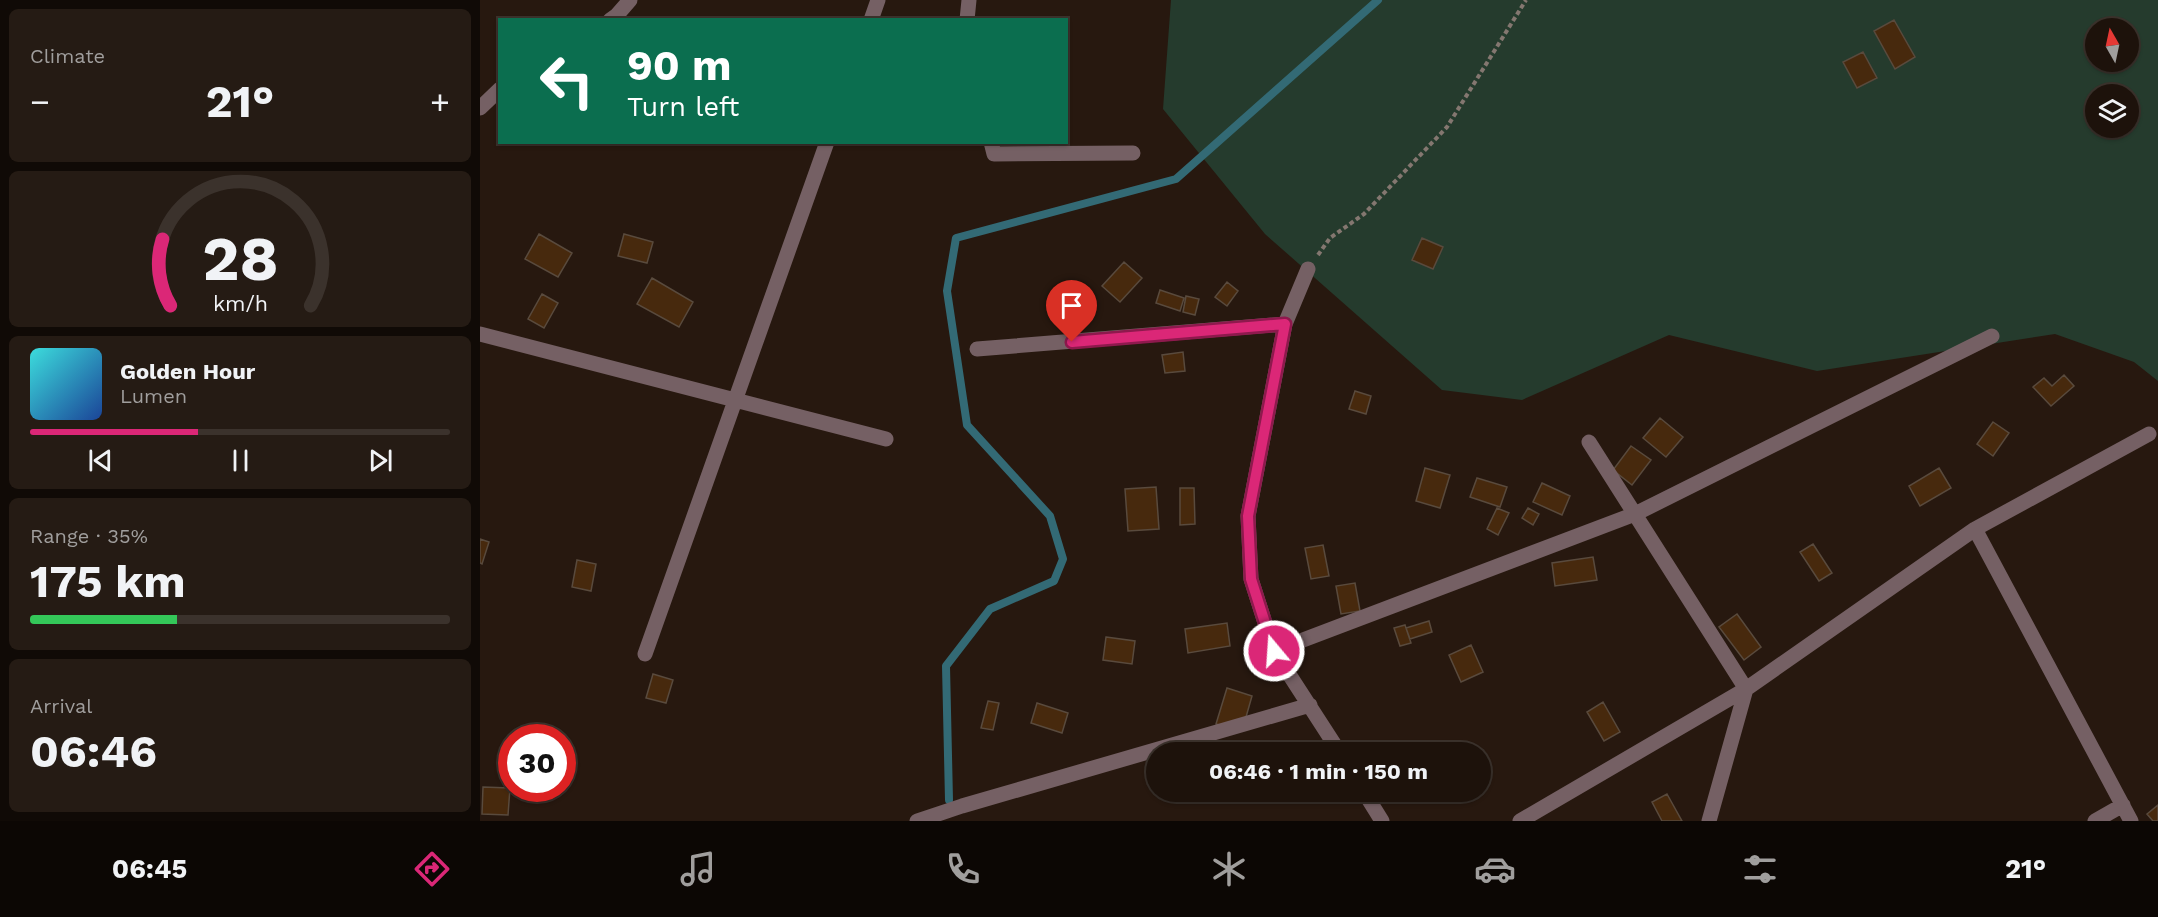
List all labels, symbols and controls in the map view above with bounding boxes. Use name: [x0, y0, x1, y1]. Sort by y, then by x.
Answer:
north arrow: [2085, 18, 2139, 72]
map controls: [2085, 18, 2139, 138]
text: 90 m: [627, 41, 731, 90]
icon: left: [528, 42, 606, 120]
text: Climate: [30, 44, 105, 68]
text: 21°: [206, 75, 274, 128]
text: −: [30, 82, 50, 121]
text: +: [430, 82, 450, 121]
button: layers: [2085, 84, 2139, 138]
text: Turn left: [627, 91, 739, 123]
text: 28: [202, 222, 278, 295]
pin: [1046, 280, 1097, 342]
icon: arrive: [1055, 289, 1088, 322]
text: km/h: [212, 291, 268, 316]
text: Golden Hour: [120, 359, 255, 384]
text: Lumen: [120, 384, 187, 408]
icon: previous: [84, 444, 117, 477]
icon: pause: [224, 444, 257, 477]
icon: next: [364, 444, 397, 477]
text: Range · 35%: [30, 524, 148, 548]
text: 175 km: [30, 555, 186, 608]
position arrow: [1242, 619, 1306, 683]
text: Arrival: [30, 694, 92, 718]
speed limit sign: 30: [498, 724, 576, 802]
text: 06:46: [30, 725, 157, 778]
text: 06:46 · 1 min · 150 m: [1209, 759, 1428, 784]
icon: directions: [411, 848, 453, 890]
icon: music: [677, 848, 719, 890]
icon: phone: [942, 848, 984, 890]
icon: climate: [1208, 848, 1250, 890]
icon: car: [1474, 848, 1516, 890]
icon: filters: [1739, 848, 1781, 890]
text: 06:45: [112, 853, 187, 885]
text: 21°: [2005, 853, 2046, 885]

